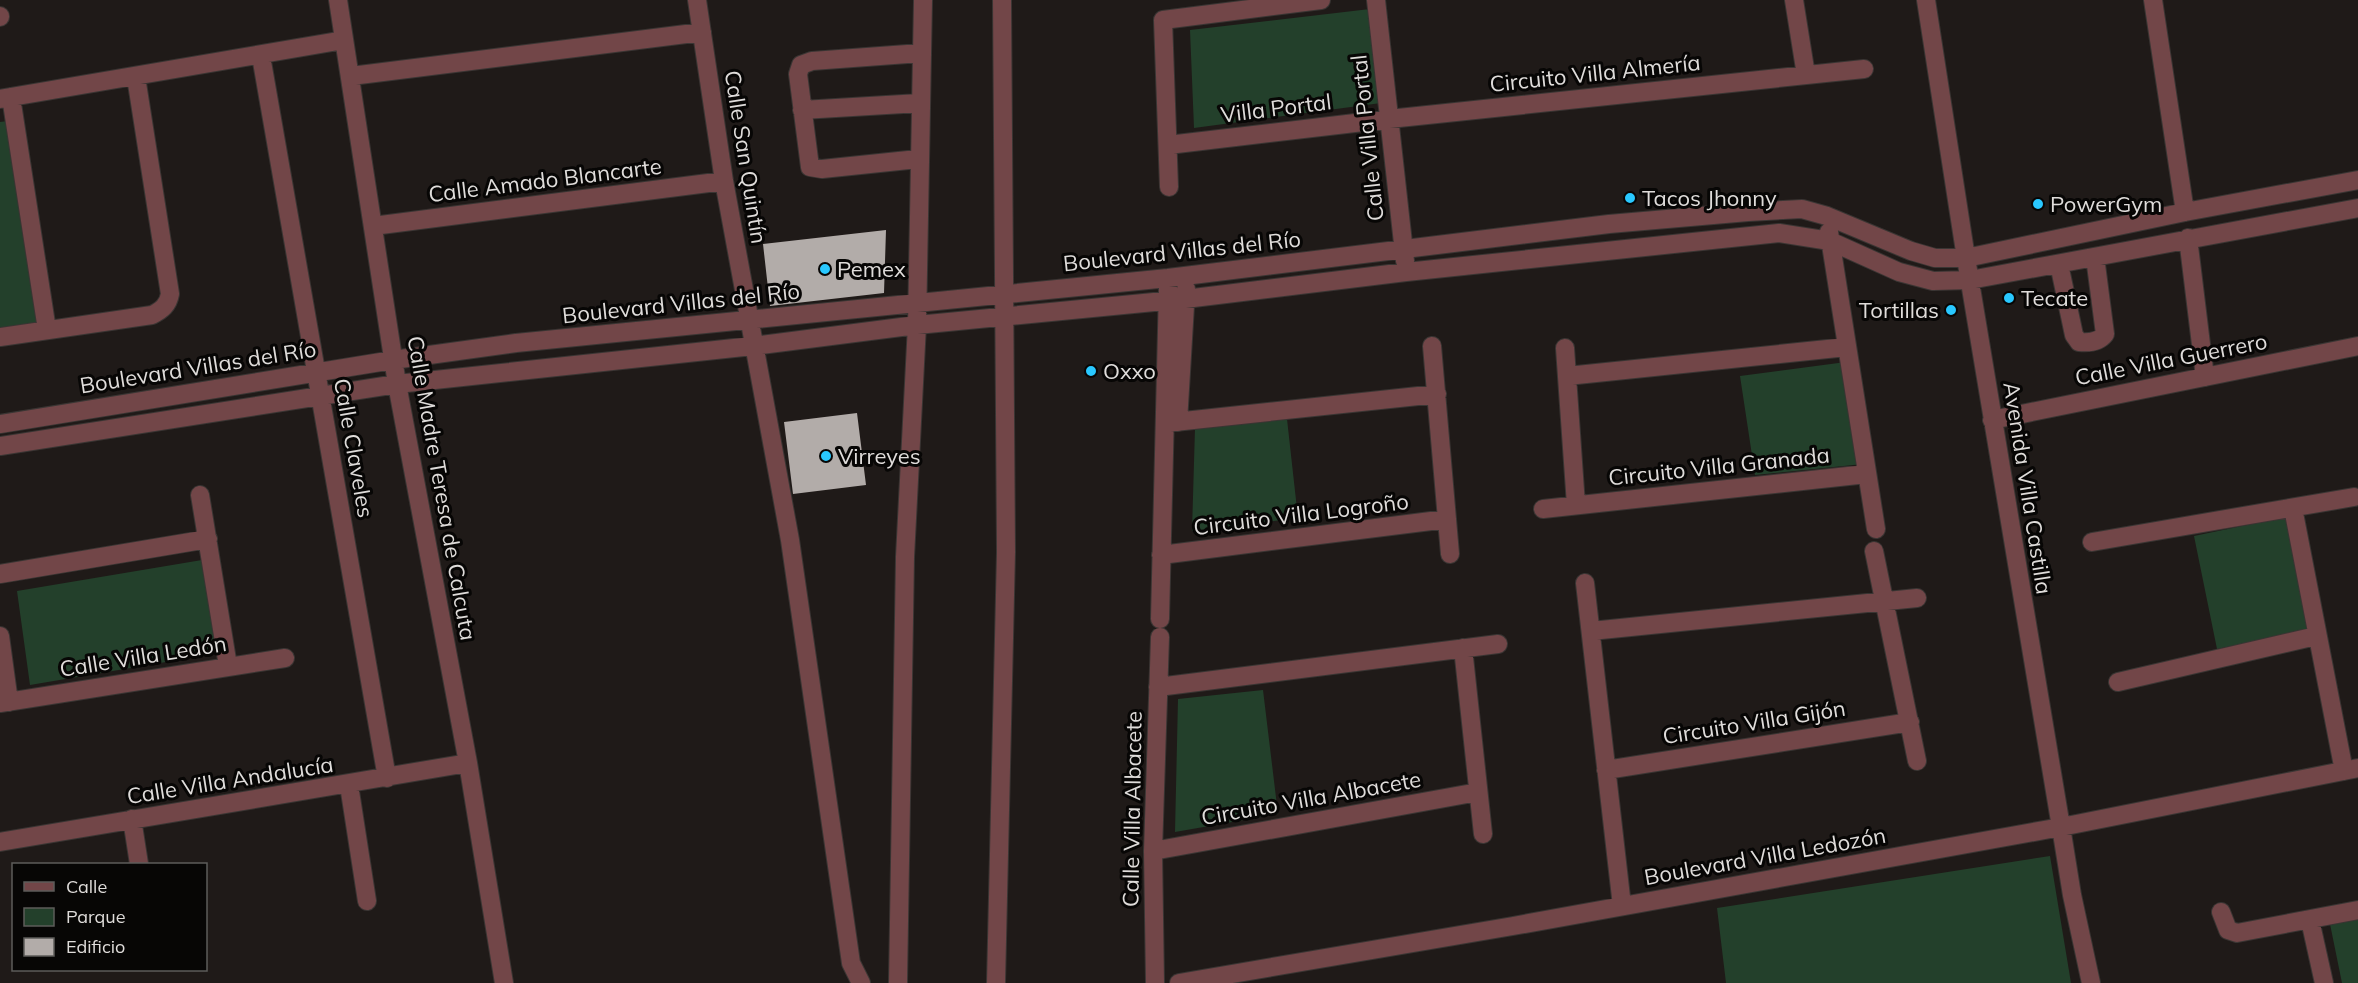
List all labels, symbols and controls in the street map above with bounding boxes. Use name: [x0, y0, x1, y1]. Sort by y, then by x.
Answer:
street label: Circuito Villa Almería: [1488, 48, 1702, 98]
street label: Calle Villa Portal: [1344, 53, 1390, 223]
street label: Calle San Quintín: [718, 68, 774, 246]
street label: Villa Portal: [1219, 87, 1333, 129]
street label: Calle Amado Blancarte: [427, 152, 663, 208]
place label: Tacos Jhonny: [1642, 184, 1777, 212]
place label: PowerGym: [2050, 190, 2162, 218]
marker: Tacos Jhonny: [1623, 191, 1637, 205]
marker: PowerGym: [2031, 197, 2045, 211]
street label: Boulevard Villas del Río: [1062, 225, 1302, 277]
place label: Pemex: [837, 255, 906, 283]
marker: Pemex: [818, 262, 832, 276]
street label: Boulevard Villas del Río: [561, 277, 801, 329]
place label: Tecate: [2021, 284, 2088, 312]
marker: Tecate: [2002, 291, 2016, 305]
place label: Tortillas: [1859, 296, 1939, 324]
marker: Tortillas: [1944, 303, 1958, 317]
street label: Calle Villa Guerrero: [2073, 327, 2269, 391]
street label: Boulevard Villas del Río: [78, 334, 318, 400]
street label: Calle Madre Teresa de Calcuta: [401, 334, 483, 642]
place label: Oxxo: [1103, 357, 1156, 385]
marker: Oxxo: [1084, 364, 1098, 378]
street label: Calle Claveles: [328, 376, 380, 520]
street label: Avenida Villa Castilla: [1997, 380, 2059, 596]
street label: Circuito Villa Granada: [1607, 440, 1831, 492]
place label: Virreyes: [838, 442, 921, 470]
marker: Virreyes: [819, 449, 833, 463]
street label: Circuito Villa Logroño: [1192, 487, 1410, 541]
street label: Calle Villa Ledón: [58, 629, 228, 683]
street label: Circuito Villa Gijón: [1661, 694, 1847, 750]
street label: Calle Villa Albacete: [1116, 711, 1148, 907]
street label: Calle Villa Andalucía: [125, 750, 335, 810]
street label: Circuito Villa Albacete: [1199, 765, 1423, 831]
street label: Boulevard Villa Ledozón: [1642, 821, 1888, 891]
legend: [12, 863, 207, 971]
text: Calle: [66, 875, 107, 898]
text: Parque: [66, 905, 125, 928]
text: Edificio: [66, 935, 125, 958]

